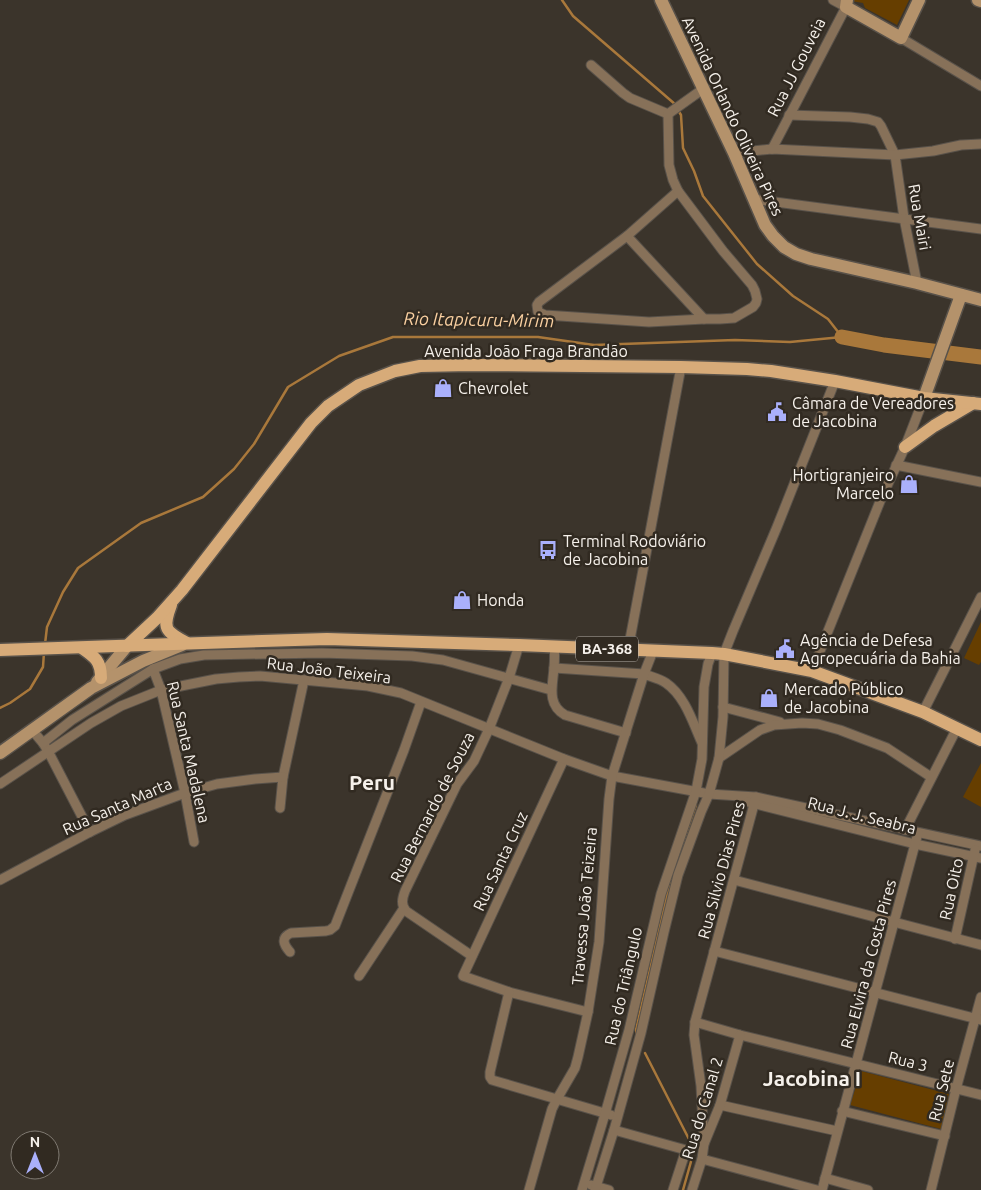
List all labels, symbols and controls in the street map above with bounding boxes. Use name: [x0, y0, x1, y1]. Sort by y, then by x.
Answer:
street label: Avenida Orlando Oliveira Pires: [679, 14, 787, 219]
street label: Rua JJ Gouveia: [763, 15, 829, 119]
street label: Rua Mairi: [905, 182, 935, 252]
water label: Rio Itapicuru-Mirim: [403, 308, 555, 330]
street label: Avenida João Fraga Brandão: [424, 342, 628, 360]
shop icon: Chevrolet: [432, 377, 454, 399]
place label: Chevrolet: [458, 379, 529, 397]
place label: Câmara de Vereadores de Jacobina: [792, 394, 954, 430]
public building icon: Câmara de Vereadores de Jacobina: [766, 401, 788, 423]
place label: Hortigranjeiro Marcelo: [793, 466, 894, 502]
shop icon: Hortigranjeiro Marcelo: [898, 473, 920, 495]
place label: Terminal Rodoviário de Jacobina: [563, 532, 706, 568]
bus stop icon: Terminal Rodoviário de Jacobina: [537, 539, 559, 561]
shop icon: Honda: [451, 589, 473, 611]
place label: Honda: [477, 591, 524, 609]
place label: Agência de Defesa Agropecuária da Bahia: [800, 631, 961, 667]
road number: BA-368: [576, 636, 638, 662]
public building icon: Agência de Defesa Agropecuária da Bahia: [774, 638, 796, 660]
street label: Rua João Teixeira: [266, 653, 392, 687]
street label: Rua Santa Madalena: [164, 679, 214, 825]
place label: Mercado Público de Jacobina: [784, 680, 904, 716]
shop icon: Mercado Público de Jacobina: [758, 687, 780, 709]
street label: Rua Bernardo de Souza: [386, 729, 478, 885]
district label: Peru: [349, 770, 395, 794]
street label: Rua Santa Marta: [60, 774, 174, 838]
street label: Rua J. J. Seabra: [806, 793, 918, 837]
street label: Rua Silvio Dias Pires: [694, 799, 748, 941]
street label: Rua Santa Cruz: [469, 809, 531, 913]
street label: Travessa João Teizeira: [568, 826, 600, 986]
street label: Rua Oito: [936, 856, 966, 922]
street label: Rua Elvira da Costa Pires: [837, 877, 899, 1051]
street label: Rua do Triângulo: [601, 925, 645, 1047]
street label: Rua 3: [886, 1047, 930, 1075]
street label: Rua do Canal 2: [678, 1055, 726, 1161]
street label: Rua Sete: [925, 1057, 957, 1123]
district label: Jacobina I: [763, 1066, 861, 1090]
north arrow: [10, 1130, 60, 1180]
text: N: [30, 1134, 40, 1150]

